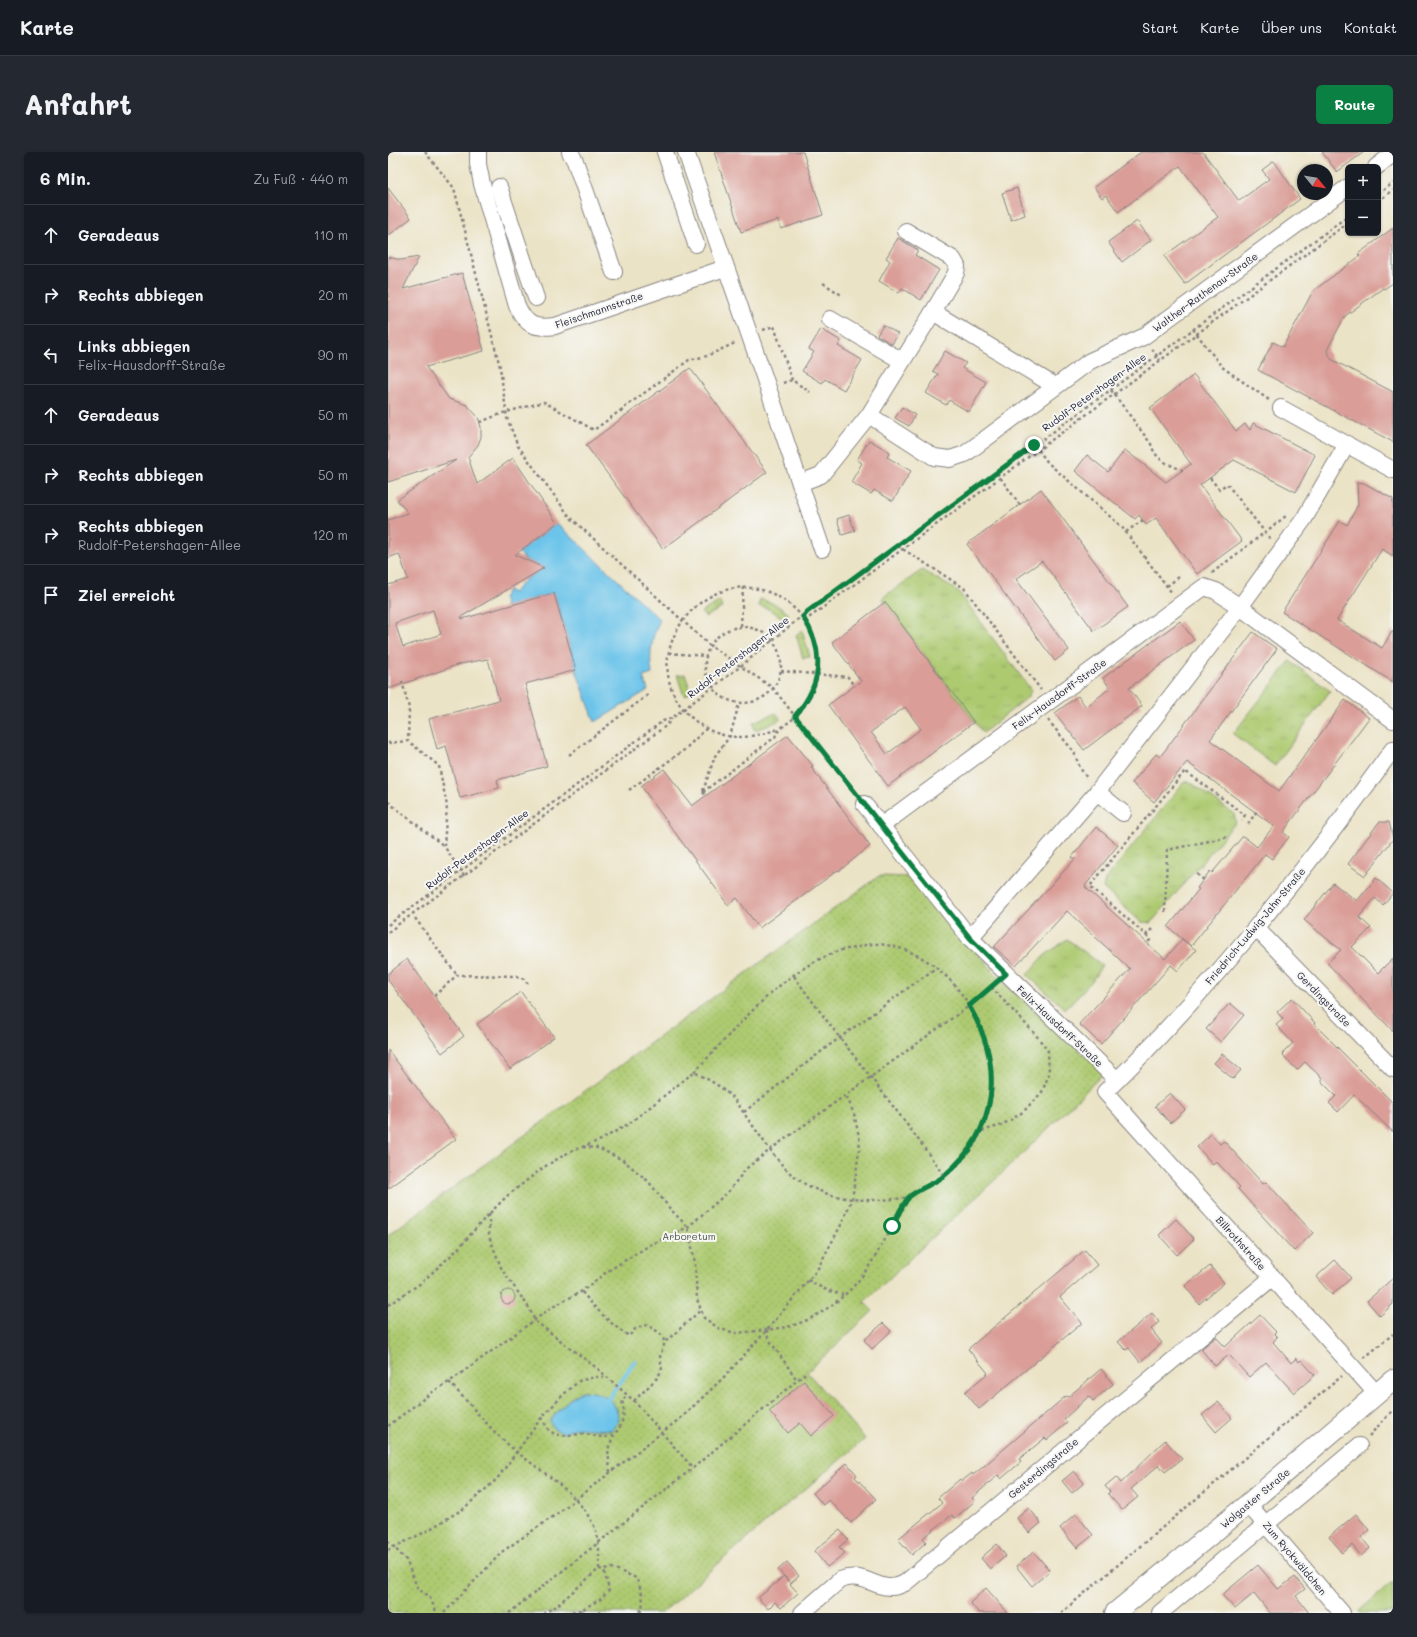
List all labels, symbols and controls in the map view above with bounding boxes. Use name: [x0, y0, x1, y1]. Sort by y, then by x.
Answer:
text: Karte: [20, 15, 74, 40]
text: Start: [1142, 18, 1178, 37]
text: Karte: [1200, 18, 1239, 37]
text: Über uns: [1261, 18, 1322, 37]
text: Kontakt: [1344, 18, 1397, 37]
button: Route: [1316, 85, 1393, 124]
text: Anfahrt: [24, 86, 132, 122]
north arrow: [1297, 164, 1333, 200]
map controls: [1345, 164, 1381, 236]
button: +: [1345, 164, 1381, 200]
text: 6 Min.: [40, 167, 91, 189]
text: Zu Fuß · 440 m: [254, 170, 348, 187]
button: −: [1345, 200, 1381, 236]
icon: ahead: [40, 224, 62, 246]
text: Geradeaus: [78, 225, 159, 245]
text: 110 m: [314, 226, 348, 243]
street label: Walther-Rathenau-Straße: [1149, 249, 1261, 335]
icon: right: [40, 284, 62, 306]
text: Rechts abbiegen: [78, 285, 203, 305]
text: 20 m: [318, 286, 348, 303]
street label: Fleischmannstraße: [553, 288, 645, 332]
text: Links abbiegen: [78, 336, 190, 356]
icon: left: [40, 344, 62, 366]
text: 90 m: [318, 346, 348, 363]
street label: Rudolf-Petershagen-Allee: [1039, 349, 1149, 435]
text: Felix-Hausdorff-Straße: [78, 356, 226, 373]
icon: ahead: [40, 404, 62, 426]
text: Geradeaus: [78, 405, 159, 425]
text: 50 m: [318, 406, 348, 423]
route end: [1025, 436, 1043, 454]
icon: right: [40, 464, 62, 486]
text: Rechts abbiegen: [78, 465, 203, 485]
text: 50 m: [318, 466, 348, 483]
text: Rechts abbiegen: [78, 516, 203, 536]
icon: right: [40, 524, 62, 546]
text: 120 m: [312, 526, 348, 543]
text: Rudolf-Petershagen-Allee: [78, 536, 241, 553]
icon: arrive: [40, 584, 62, 606]
text: Ziel erreicht: [78, 585, 175, 605]
street label: Rudolf-Petershagen-Allee: [684, 613, 792, 701]
street label: Felix-Hausdorff-Straße: [1009, 655, 1109, 733]
street label: Rudolf-Petershagen-Allee: [423, 806, 531, 892]
street label: Friedrich-Ludwig-Jahn-Straße: [1202, 864, 1308, 988]
street label: Gerdingstraße: [1294, 968, 1354, 1030]
street label: Felix-Hausdorff-Straße: [1014, 982, 1106, 1070]
street label: Billrothstraße: [1213, 1213, 1269, 1273]
route start: [883, 1217, 901, 1235]
park label: Arboretum: [662, 1229, 716, 1243]
street label: Gesterdingstraße: [1005, 1434, 1081, 1502]
street label: Wolgaster Straße: [1217, 1465, 1293, 1531]
street label: Zum Ryckwäldchen: [1260, 1518, 1330, 1598]

